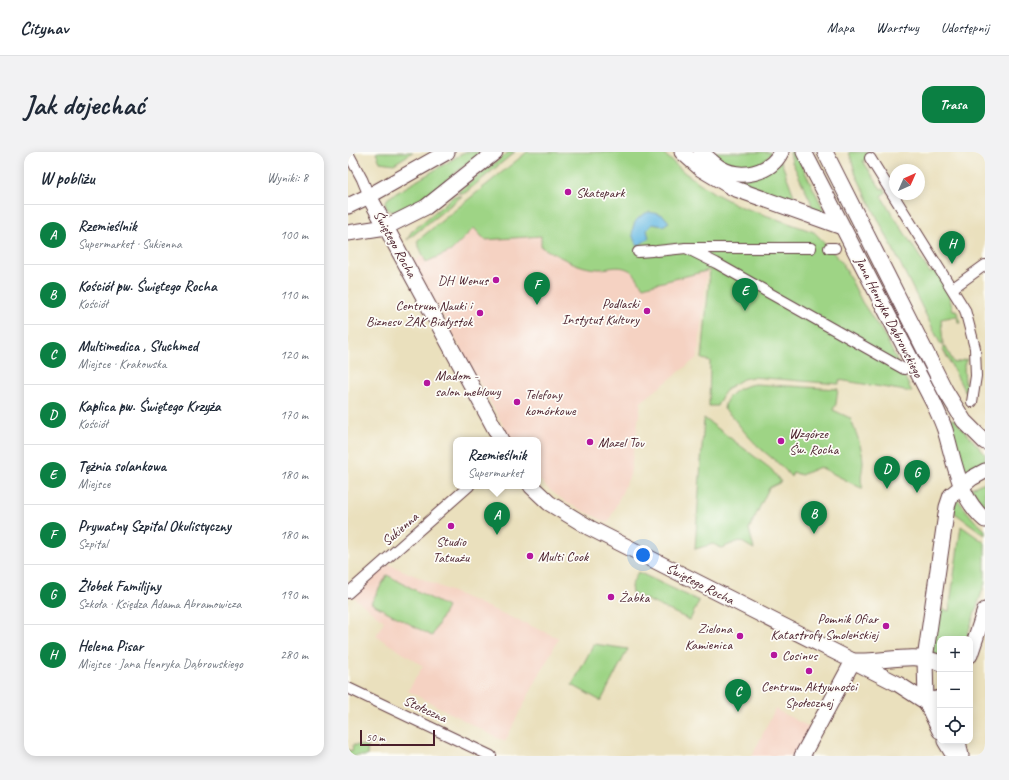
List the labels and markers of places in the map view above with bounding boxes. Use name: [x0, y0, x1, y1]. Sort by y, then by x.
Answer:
place label: Skatepark: [576, 184, 625, 201]
marker: Skatepark: [563, 187, 573, 197]
pin: H: [939, 231, 965, 264]
place label: DH Wenus: [438, 272, 489, 289]
pin: F: [524, 272, 550, 305]
marker: DH Wenus: [491, 275, 501, 285]
pin: E: [732, 278, 758, 311]
place label: Podlaski Instytut Kultury: [562, 295, 641, 328]
place label: Centrum Nauki i Biznesu ŻAK Białystok: [366, 297, 474, 330]
marker: Podlaski Instytut Kultury: [642, 306, 652, 316]
marker: Centrum Nauki i Biznesu ŻAK Białystok: [475, 308, 485, 318]
place label: Madom - salon meblowy: [435, 367, 502, 400]
marker: Madom - salon meblowy: [422, 378, 432, 388]
place label: Telefony komórkowe: [525, 386, 577, 419]
marker: Telefony komórkowe: [512, 397, 522, 407]
place label: Wzgórze Św. Rocha: [789, 425, 840, 458]
place label: Mazel Tov: [598, 434, 645, 451]
marker: Wzgórze Św. Rocha: [776, 436, 786, 446]
marker: Mazel Tov: [585, 437, 595, 447]
pin: D: [874, 456, 900, 489]
pin: G: [904, 460, 930, 493]
pin: B: [801, 501, 827, 534]
pin: A: [484, 502, 510, 535]
marker: Studio Tatuażu: [446, 521, 456, 531]
place label: Studio Tatuażu: [433, 533, 470, 566]
place label: Multi Cook: [538, 548, 589, 565]
marker: Multi Cook: [525, 551, 535, 561]
place label: Żabka: [619, 589, 651, 606]
marker: Żabka: [606, 592, 616, 602]
place label: Pomnik Ofiar Katastrofy Smoleńskiej: [771, 610, 880, 643]
place label: Zielona Kamienica: [685, 620, 733, 653]
marker: Pomnik Ofiar Katastrofy Smoleńskiej: [881, 621, 891, 631]
marker: Zielona Kamienica: [735, 631, 745, 641]
place label: Cosinus: [782, 647, 818, 664]
marker: Cosinus: [769, 650, 779, 660]
marker: Centrum Aktywności Społecznej: [804, 666, 814, 676]
place label: Centrum Aktywności Społecznej: [761, 678, 859, 711]
pin: C: [725, 679, 751, 712]

